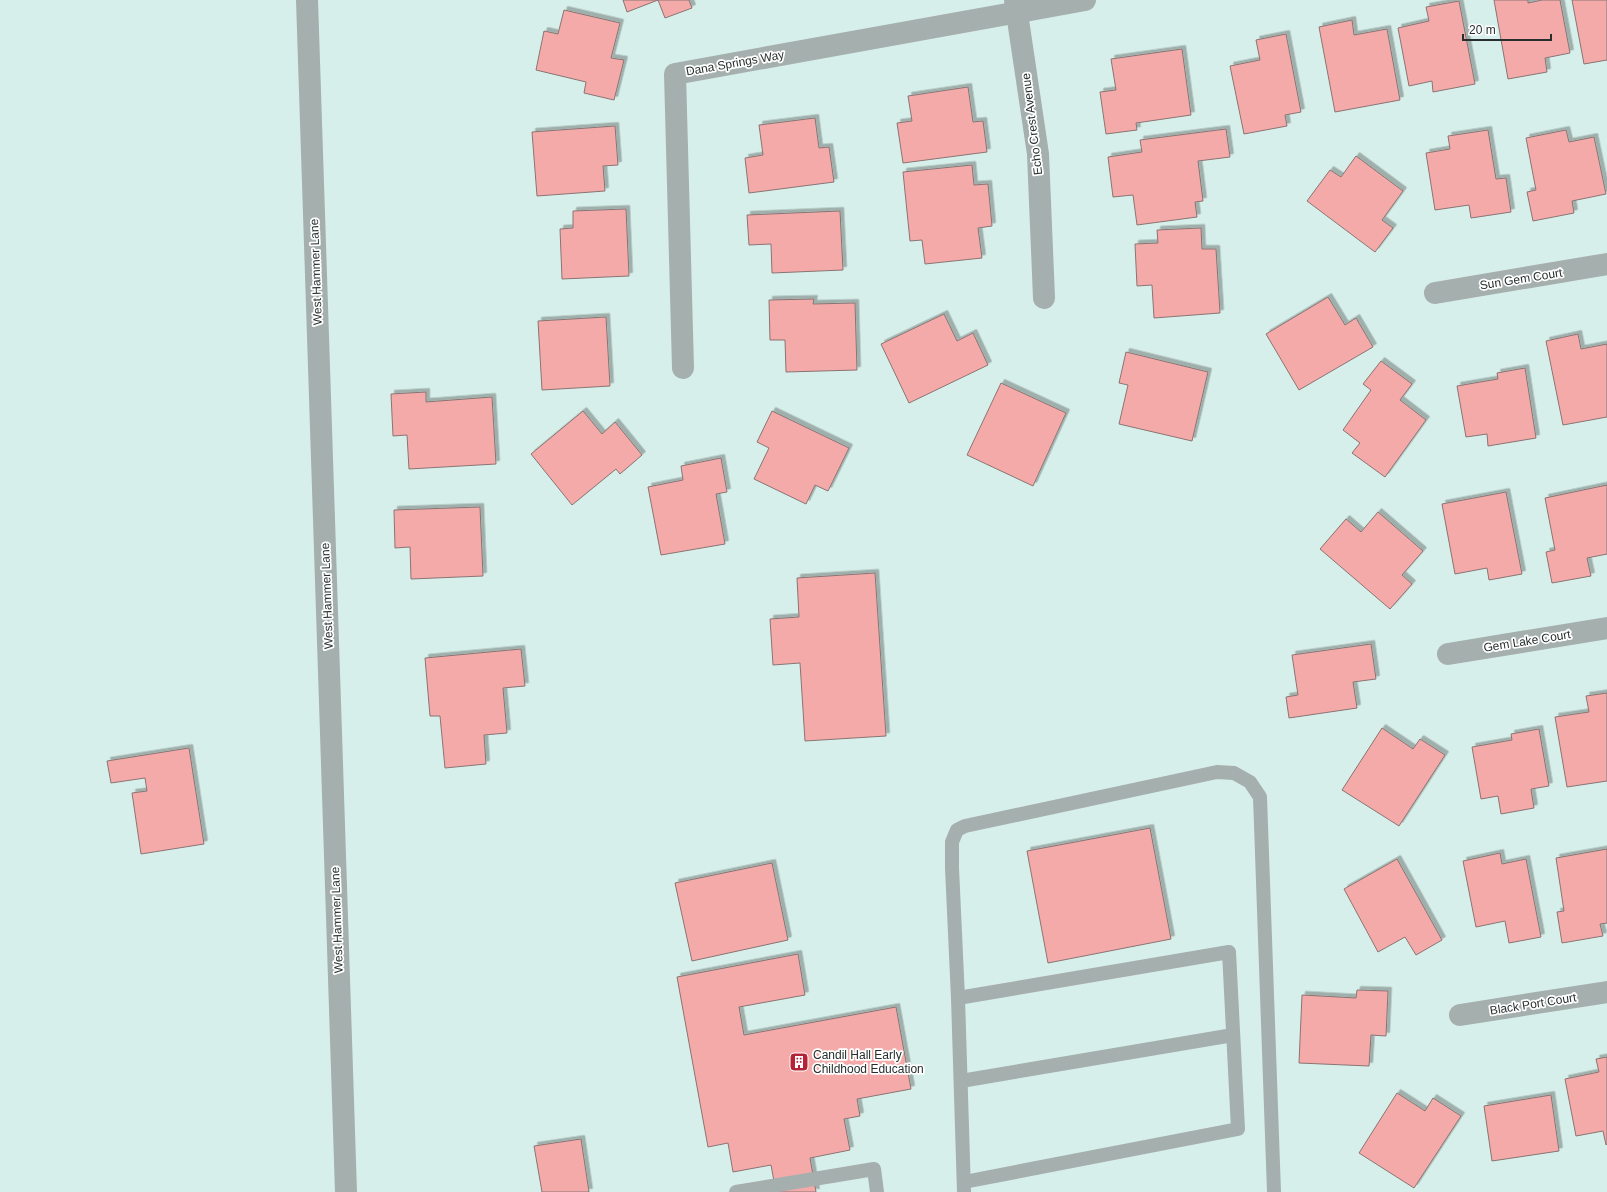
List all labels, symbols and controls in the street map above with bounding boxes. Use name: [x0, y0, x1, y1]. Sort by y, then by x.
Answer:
scale bar: [1463, 16, 1551, 42]
text: 20 m: [1469, 23, 1496, 37]
street label: Dana Springs Way: [685, 47, 785, 79]
street label: Echo Crest Avenue: [1019, 72, 1045, 176]
street label: West Hammer Lane: [307, 218, 325, 325]
street label: Sun Gem Court: [1479, 265, 1564, 292]
street label: West Hammer Lane: [318, 542, 336, 649]
street label: Gem Lake Court: [1482, 627, 1572, 655]
street label: West Hammer Lane: [328, 866, 346, 973]
street label: Black Port Court: [1489, 990, 1578, 1018]
place label: Candil Hall Early Childhood Education: [813, 1048, 924, 1076]
building icon: Candil Hall Early Childhood Education: [788, 1051, 810, 1073]

